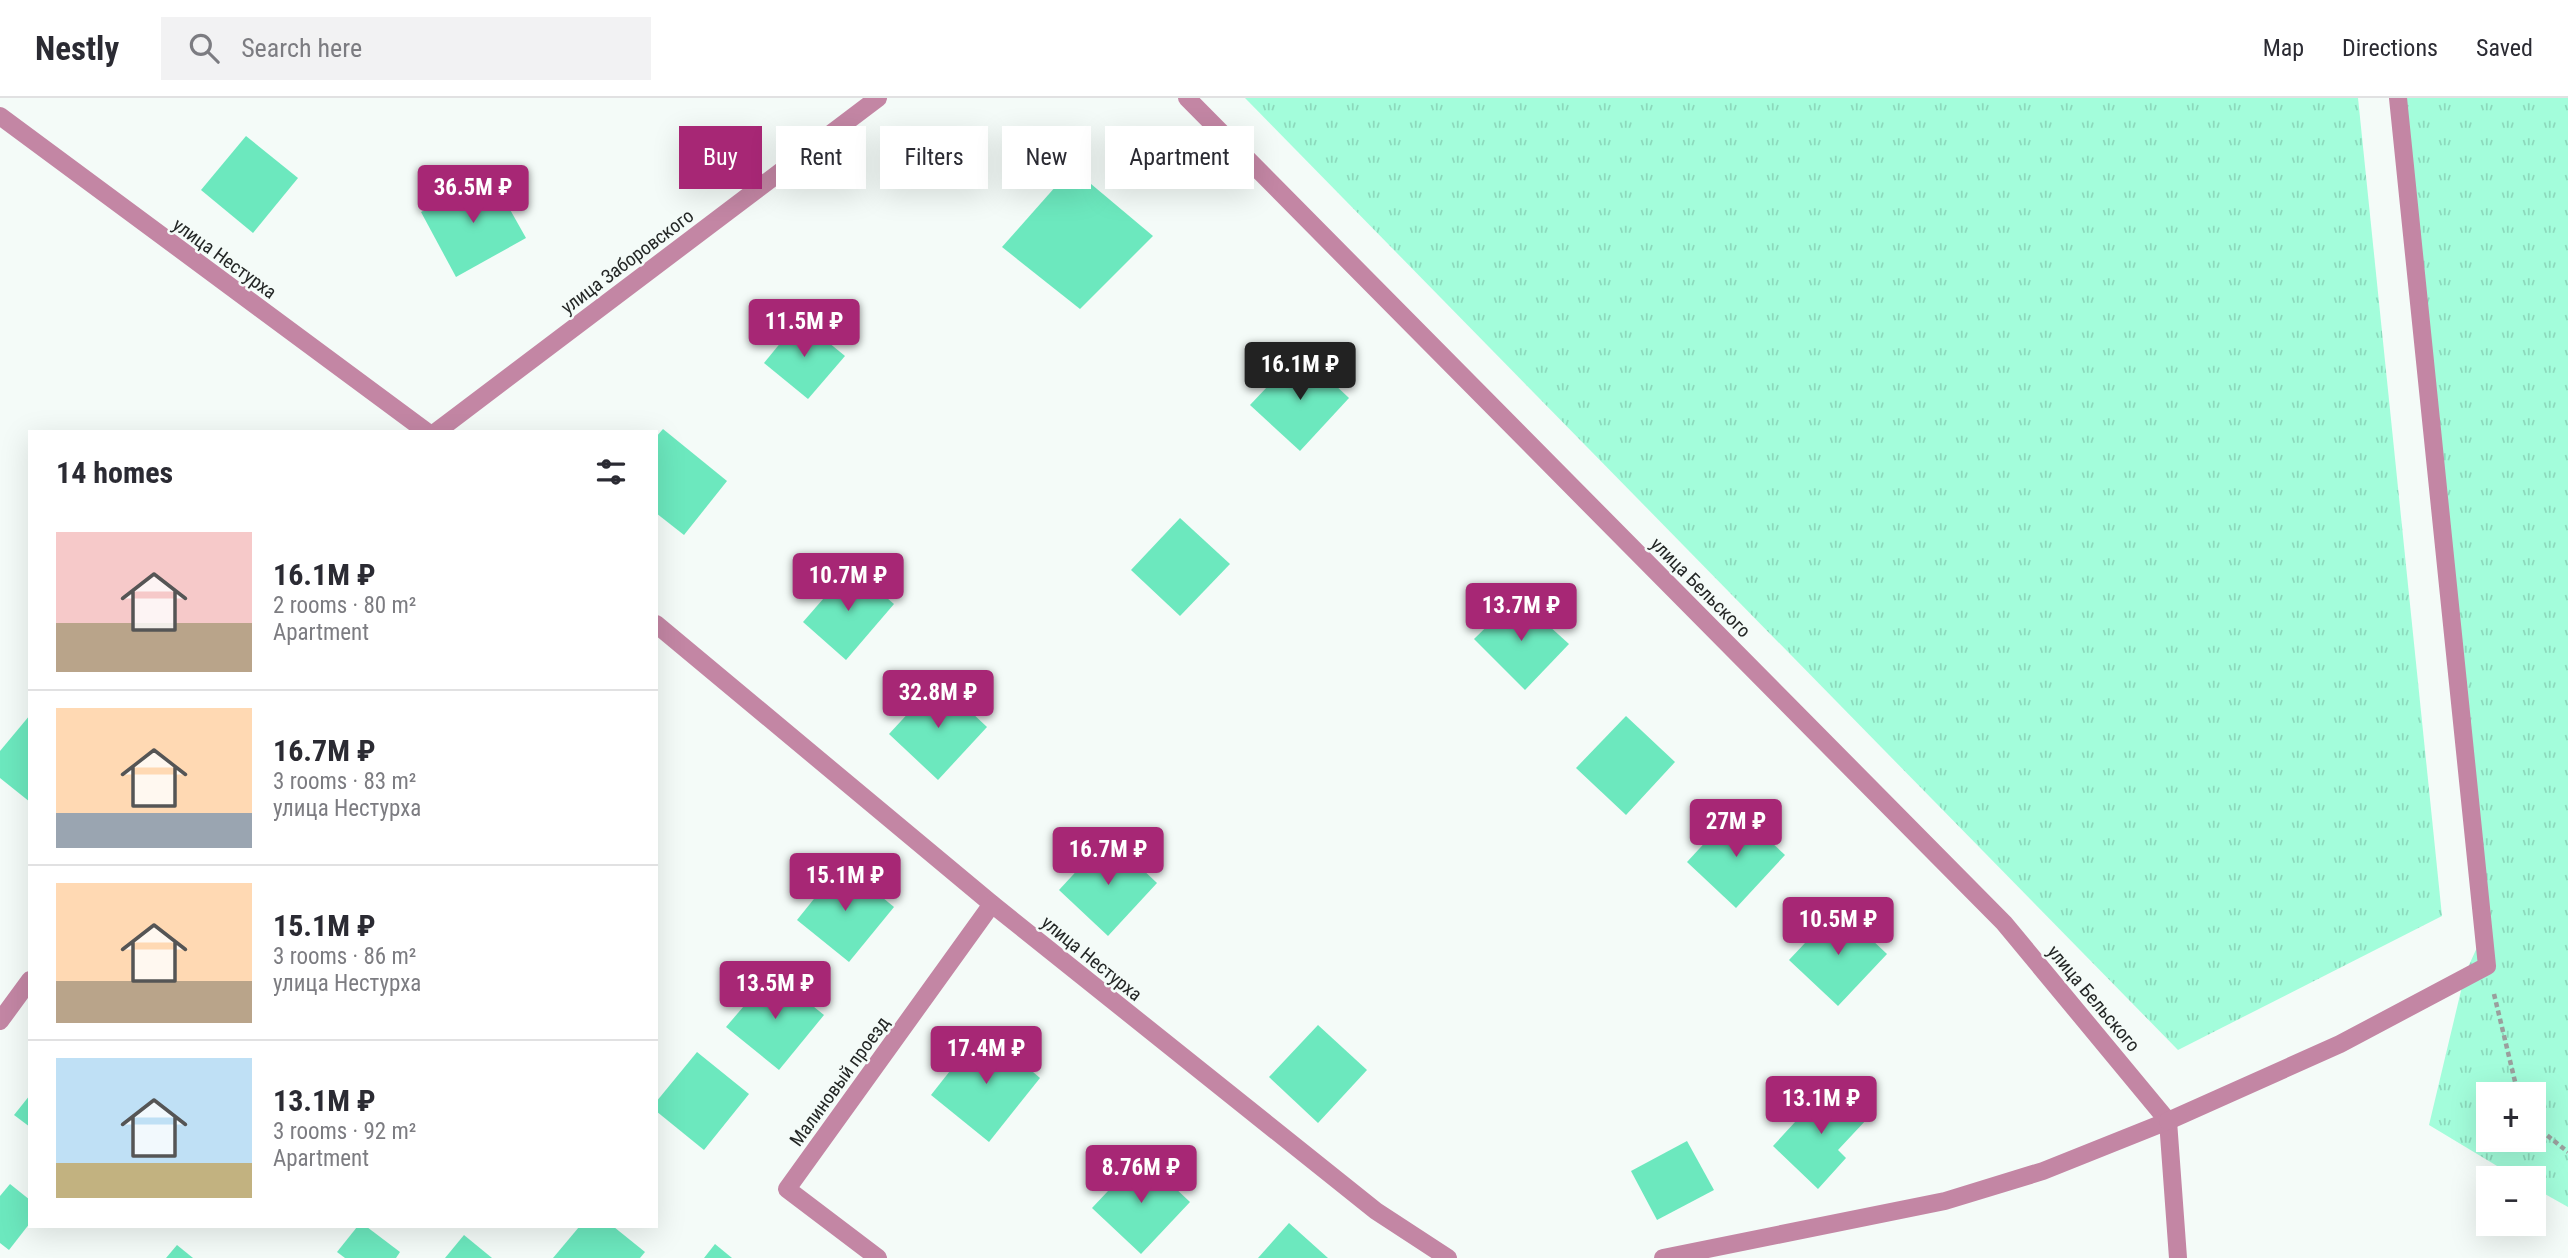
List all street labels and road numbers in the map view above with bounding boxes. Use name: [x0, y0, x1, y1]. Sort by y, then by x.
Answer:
street label: улица Заборовского: [556, 204, 698, 319]
street label: улица Нестурха: [168, 213, 281, 304]
street label: улица Бельского: [1646, 533, 1755, 642]
street label: улица Нестурха: [1037, 911, 1147, 1006]
street label: улица Бельского: [2042, 940, 2145, 1056]
street label: Малиновый проезд: [785, 1012, 894, 1151]

